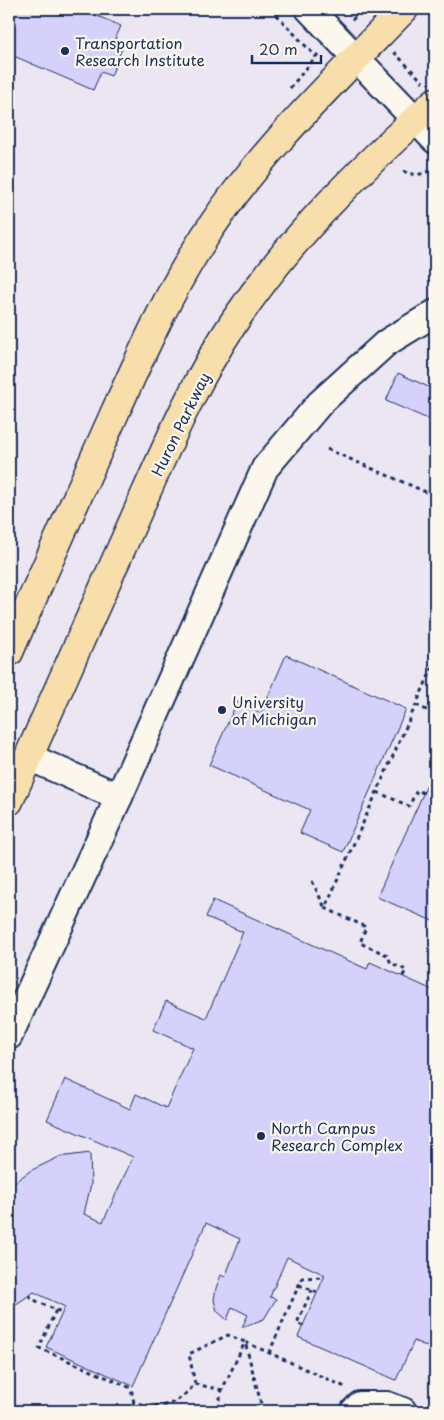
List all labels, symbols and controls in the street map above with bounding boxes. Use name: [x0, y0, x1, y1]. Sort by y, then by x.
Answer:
place label: Transportation Research Institute: [75, 31, 205, 71]
scale bar: [252, 32, 320, 64]
text: 20 m: [259, 37, 298, 60]
marker: Transportation Research Institute: [59, 45, 71, 57]
street label: Huron Parkway: [145, 368, 215, 480]
place label: University of Michigan: [232, 690, 317, 730]
marker: University of Michigan: [216, 704, 228, 716]
place label: North Campus Research Complex: [271, 1116, 403, 1156]
marker: North Campus Research Complex: [255, 1130, 267, 1142]

